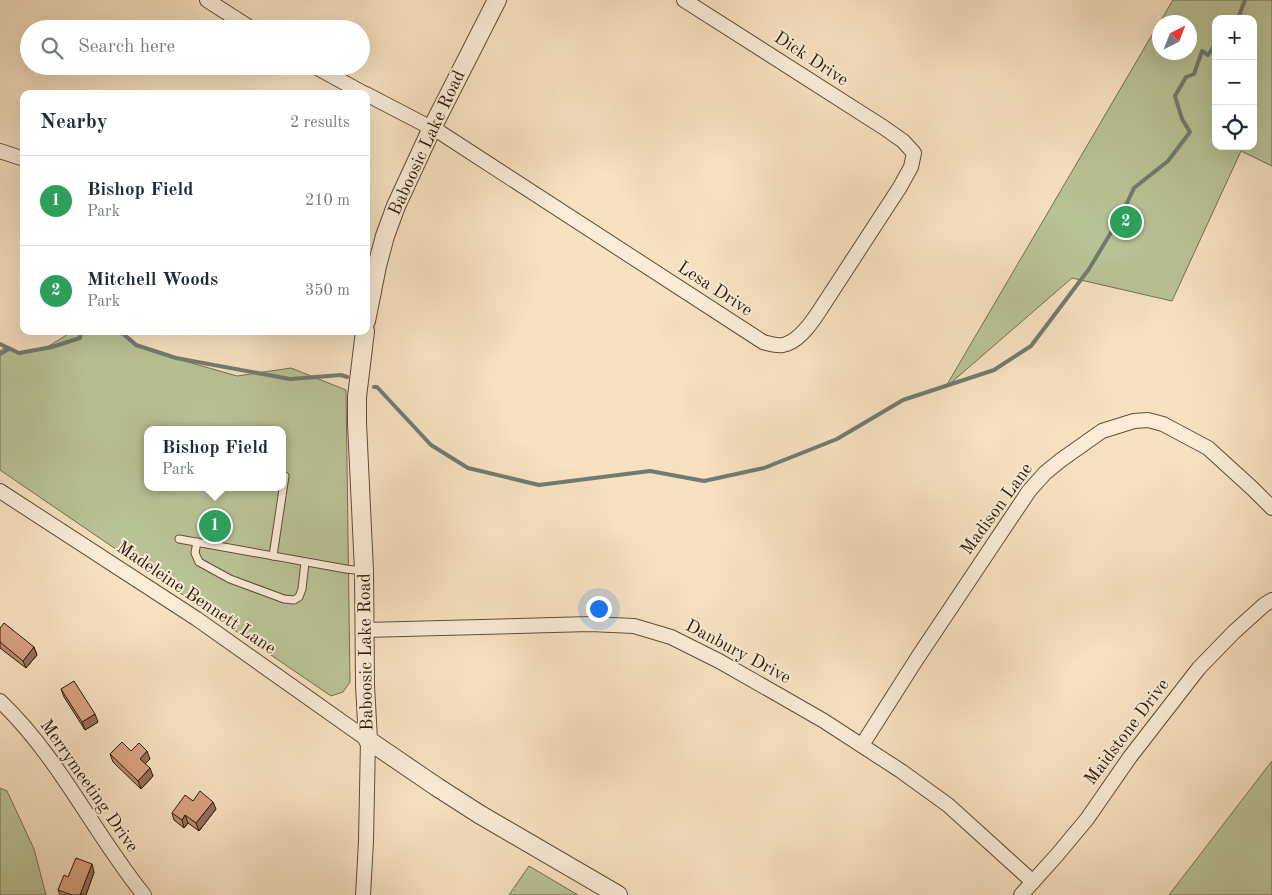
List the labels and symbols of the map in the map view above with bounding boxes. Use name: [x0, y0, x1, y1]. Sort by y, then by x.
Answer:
north arrow: [1152, 15, 1197, 60]
street label: Dick Drive: [771, 28, 851, 90]
street label: Baboosic Lake Road: [386, 68, 468, 218]
pin: 2: [1110, 203, 1142, 241]
street label: Lesa Drive: [674, 258, 756, 320]
street label: Madison Lane: [958, 460, 1036, 558]
pin: 1: [199, 507, 231, 545]
street label: Madeleine Bennett Lane: [113, 538, 279, 658]
street label: Baboosic Lake Road: [356, 573, 376, 731]
your location: [586, 596, 612, 622]
street label: Danbury Drive: [682, 617, 794, 687]
street label: Maidstone Drive: [1081, 676, 1173, 788]
street label: Merrymeeting Drive: [36, 716, 142, 856]

